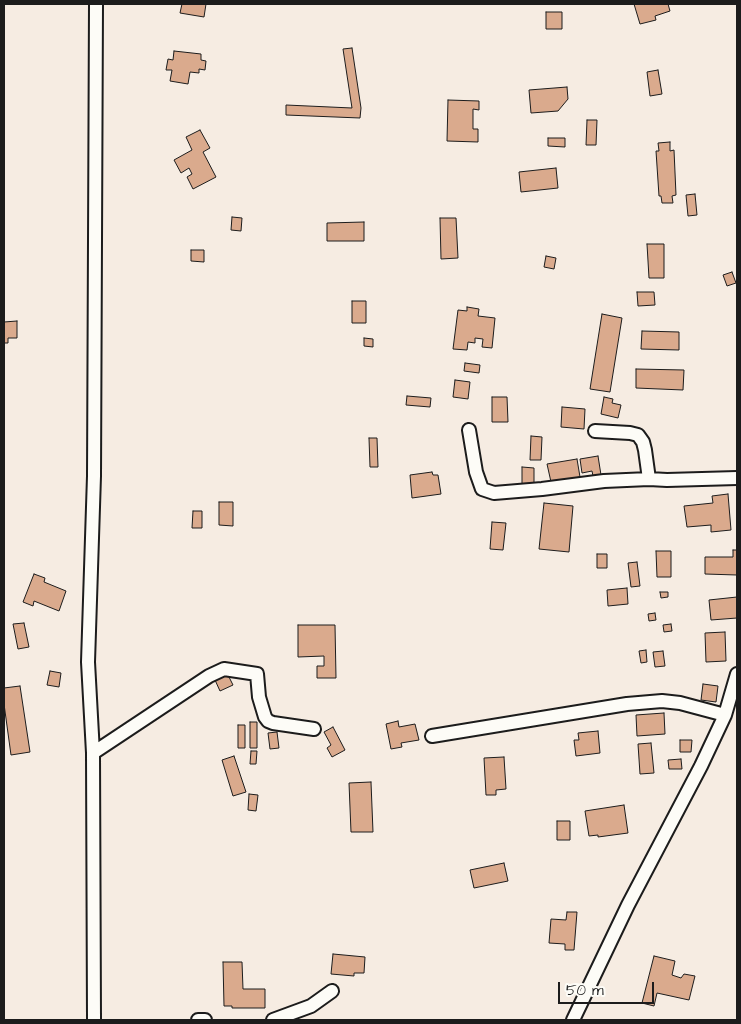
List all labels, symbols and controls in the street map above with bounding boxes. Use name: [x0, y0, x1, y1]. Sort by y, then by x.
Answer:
scale bar: [561, 972, 657, 1004]
text: 50 m: [566, 980, 604, 1001]

